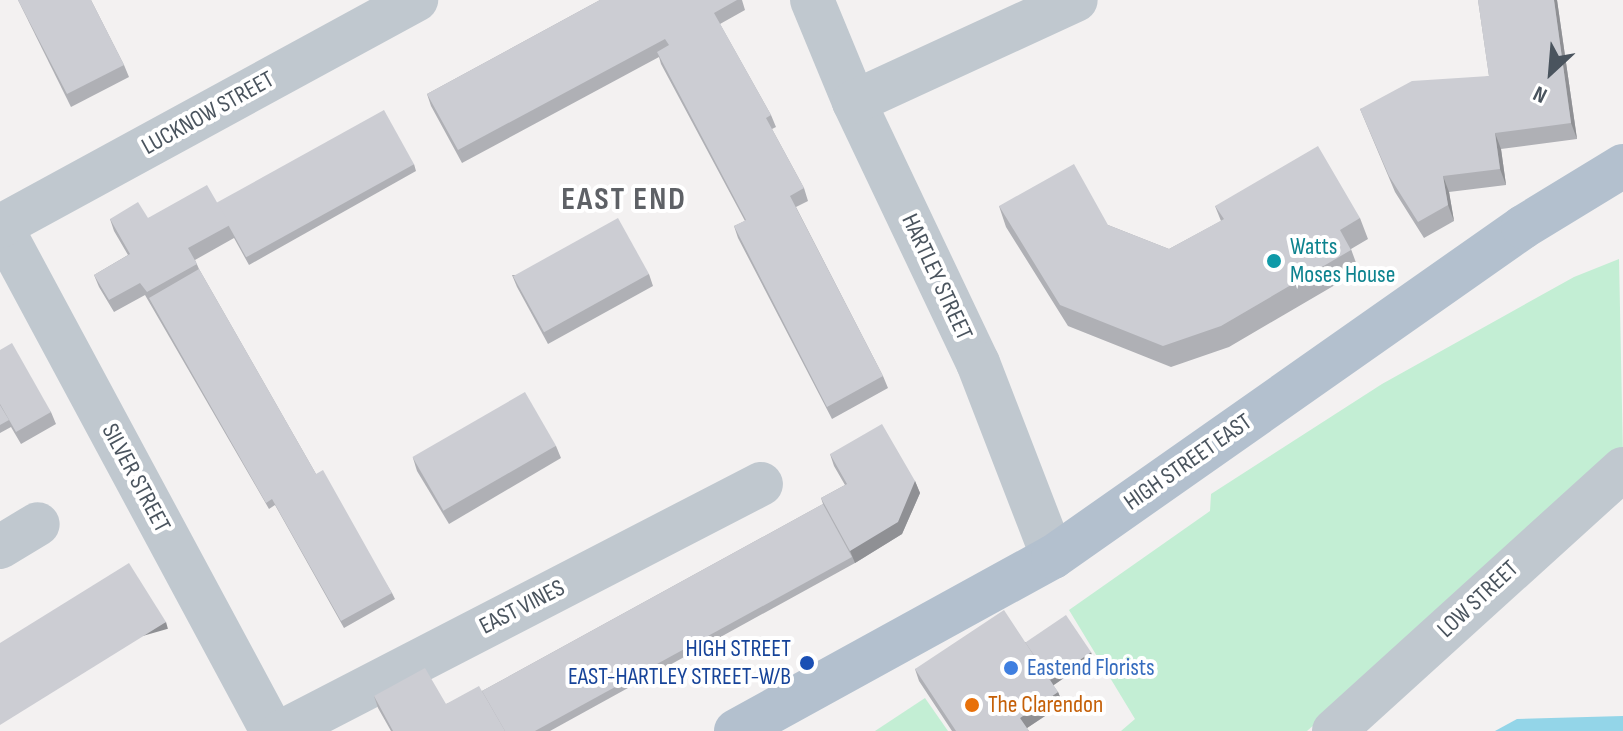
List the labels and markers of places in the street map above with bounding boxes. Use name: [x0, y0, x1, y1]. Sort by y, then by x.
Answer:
place label: Watts Moses House: [1290, 233, 1395, 289]
marker: Watts Moses House: [1265, 252, 1283, 270]
place label: HIGH STREET EAST-HARTLEY STREET-W/B: [568, 635, 791, 691]
marker: HIGH STREET EAST-HARTLEY STREET-W/B: [798, 654, 816, 672]
place label: Eastend Florists: [1027, 654, 1155, 682]
marker: Eastend Florists: [1002, 659, 1020, 677]
place label: The Clarendon: [988, 691, 1103, 719]
marker: The Clarendon: [963, 696, 981, 714]

